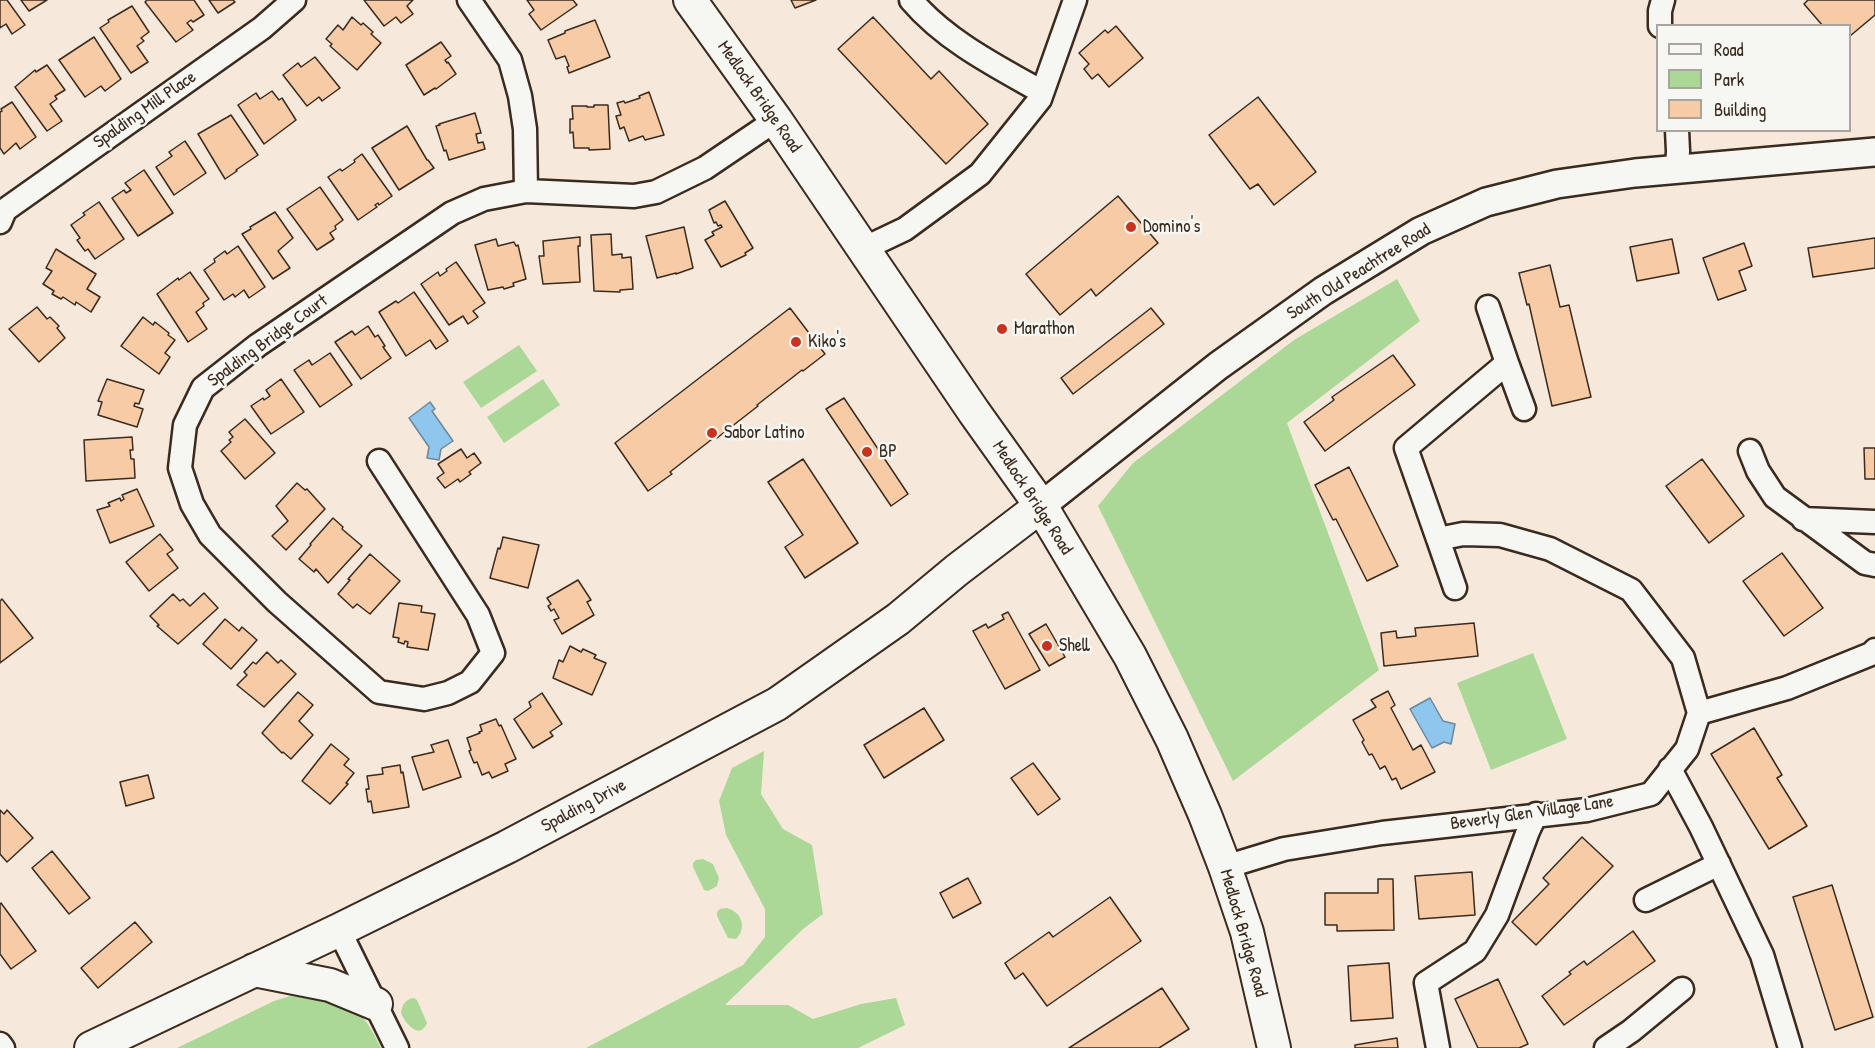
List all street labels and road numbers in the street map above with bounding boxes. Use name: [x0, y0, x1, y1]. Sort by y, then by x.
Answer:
street label: Medlock Bridge Road: [712, 37, 806, 157]
street label: Spalding Mill Place: [89, 67, 201, 153]
street label: South Old Peachtree Road: [1283, 219, 1435, 325]
street label: Spalding Bridge Court: [204, 290, 332, 392]
street label: Medlock Bridge Road: [987, 437, 1077, 559]
street label: Spalding Drive: [538, 775, 630, 837]
street label: Beverly Glen Village Lane: [1449, 791, 1615, 835]
street label: Medlock Bridge Road: [1215, 867, 1271, 999]

